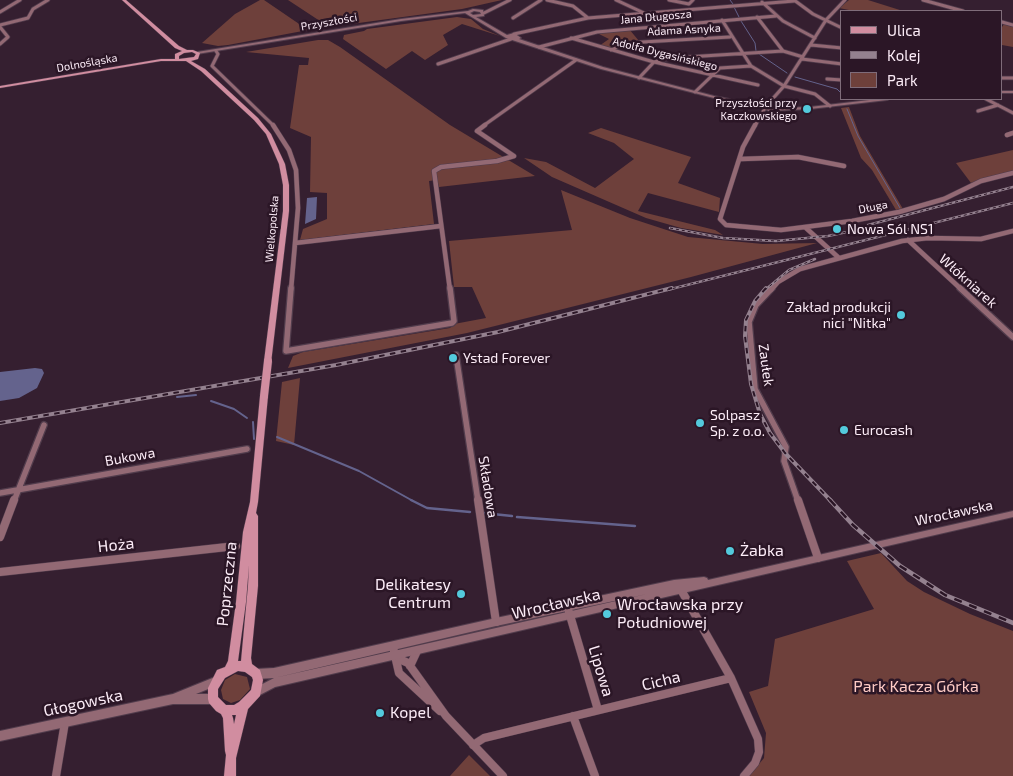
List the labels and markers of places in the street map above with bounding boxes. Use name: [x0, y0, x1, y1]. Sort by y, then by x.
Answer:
place label: Przyszłości przy Kaczkowskiego: [715, 96, 797, 122]
marker: Przyszłości przy Kaczkowskiego: [801, 103, 813, 115]
place label: Nowa Sól NS1: [847, 221, 933, 237]
marker: Nowa Sól NS1: [831, 223, 843, 235]
place label: Zakład produkcji nici "Nitka": [787, 299, 891, 332]
marker: Zakład produkcji nici "Nitka": [895, 309, 907, 321]
place label: Ystad Forever: [463, 350, 550, 366]
marker: Ystad Forever: [447, 352, 459, 364]
place label: Solpasz Sp. z o.o.: [710, 407, 765, 440]
marker: Solpasz Sp. z o.o.: [694, 417, 706, 429]
place label: Eurocash: [854, 422, 913, 438]
marker: Eurocash: [838, 424, 850, 436]
place label: Żabka: [740, 541, 784, 561]
marker: Żabka: [724, 545, 736, 557]
place label: Delikatesy Centrum: [375, 575, 451, 613]
marker: Delikatesy Centrum: [455, 588, 467, 600]
place label: Wrocławska przy Południowej: [617, 595, 743, 633]
marker: Wrocławska przy Południowej: [601, 608, 613, 620]
place label: Kopel: [390, 703, 431, 723]
marker: Kopel: [374, 707, 386, 719]

